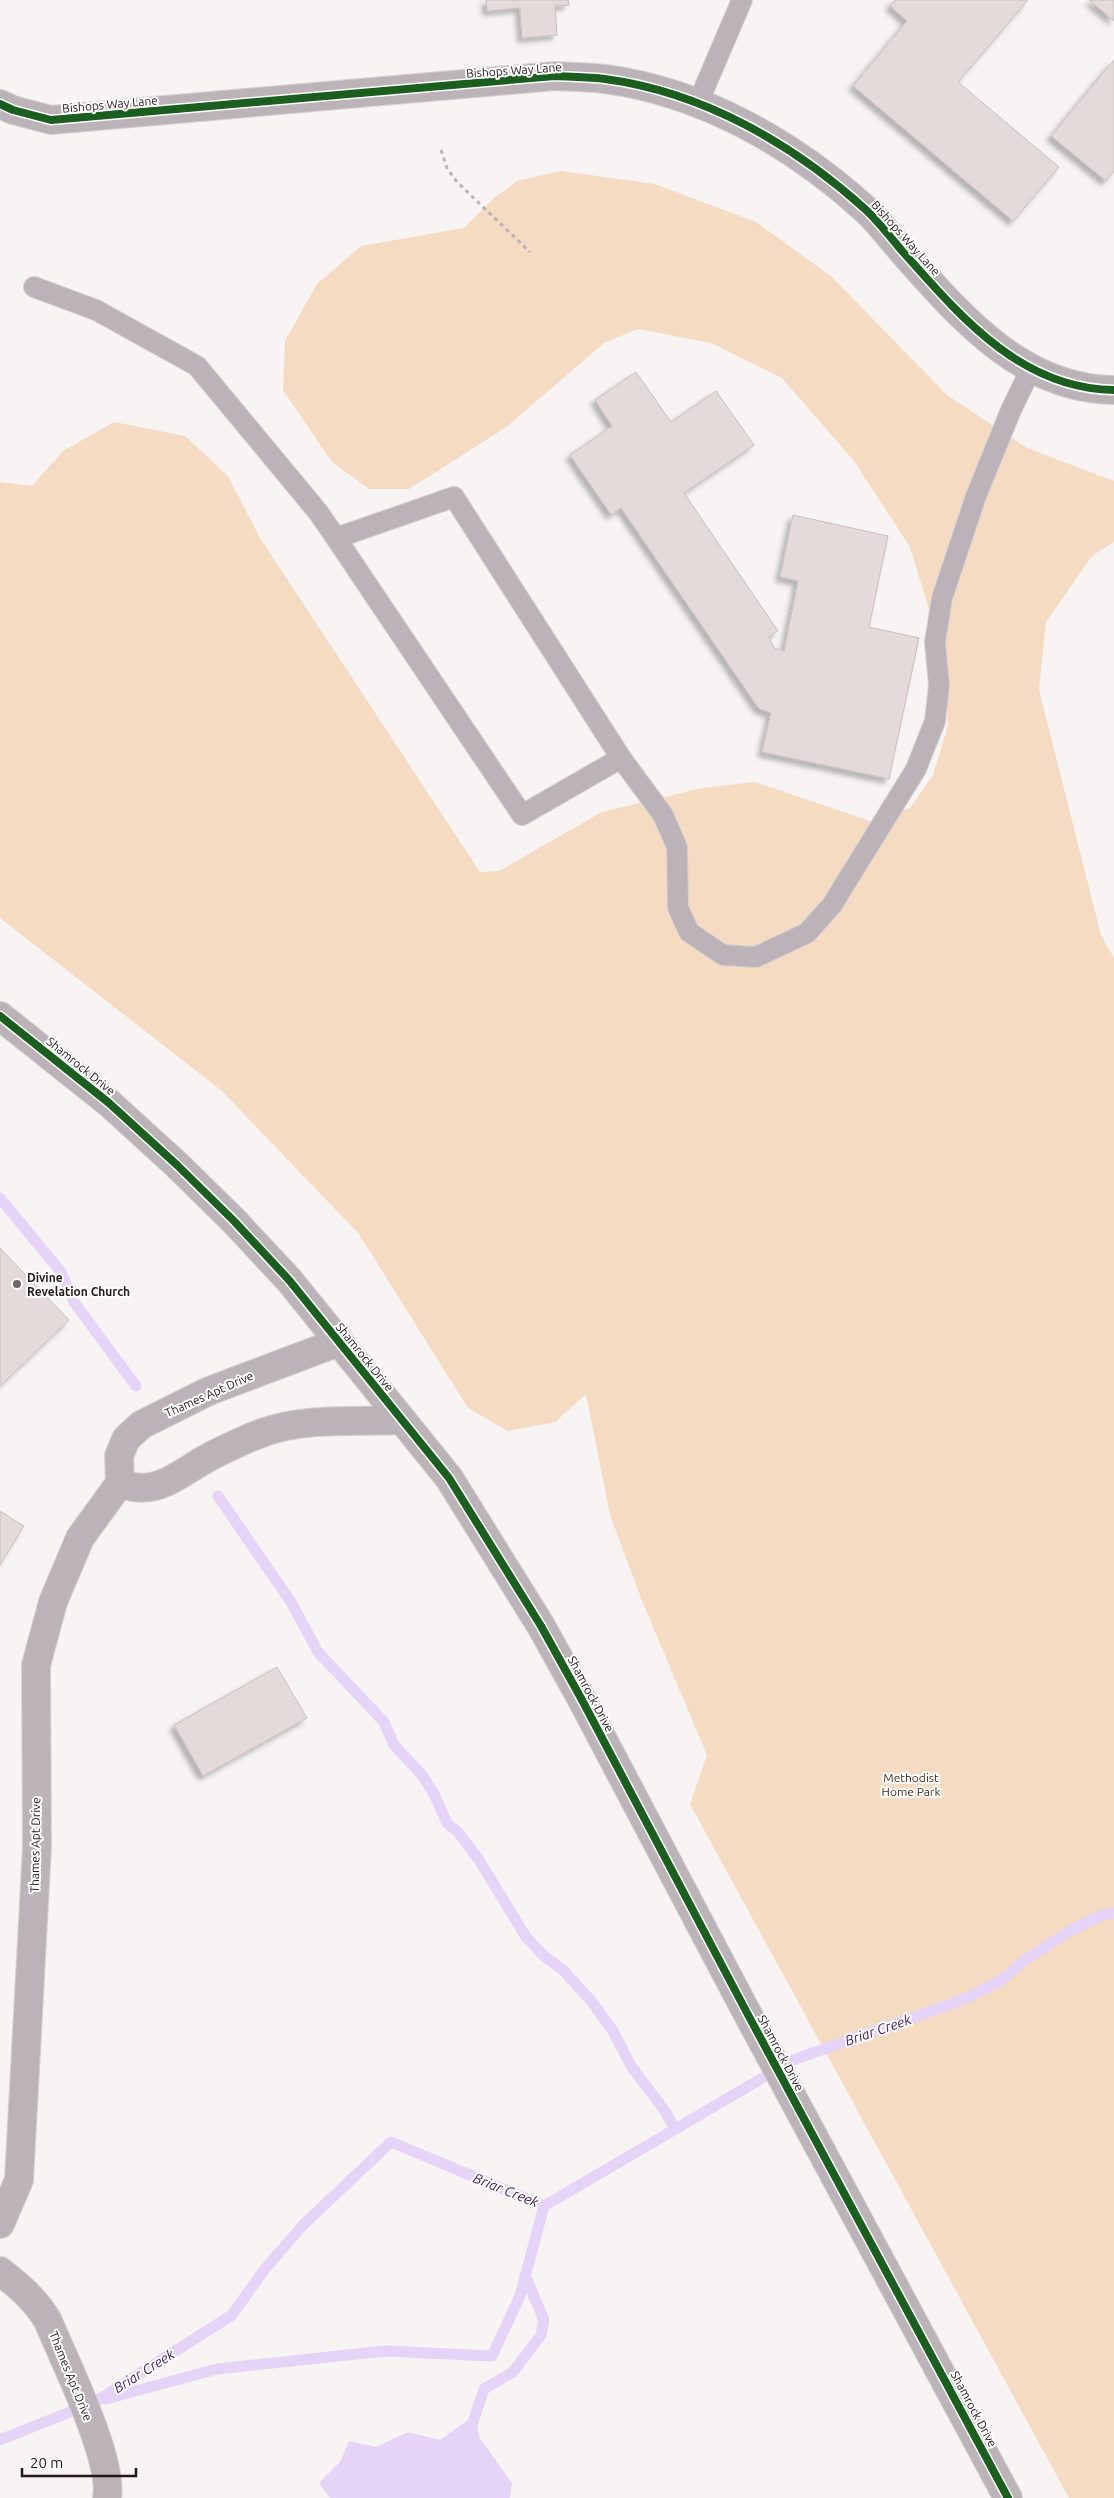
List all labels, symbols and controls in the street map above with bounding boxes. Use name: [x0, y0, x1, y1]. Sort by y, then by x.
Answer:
street label: Bishops Way Lane: [466, 60, 562, 80]
street label: Bishops Way Lane: [62, 93, 158, 115]
street label: Bishops Way Lane: [869, 198, 943, 278]
street label: Shamrock Drive: [44, 1035, 118, 1097]
place label: Divine Revelation Church: [27, 1271, 130, 1298]
marker: Divine Revelation Church: [11, 1278, 23, 1290]
street label: Shamrock Drive: [334, 1320, 396, 1394]
street label: Thames Apt Drive: [163, 1369, 255, 1419]
street label: Shamrock Drive: [566, 1654, 616, 1734]
park label: Methodist Home Park: [882, 1771, 940, 1798]
street label: Thames Apt Drive: [28, 1797, 42, 1893]
water label: Briar Creek: [843, 2011, 914, 2049]
street label: Shamrock Drive: [756, 2013, 806, 2093]
water label: Briar Creek: [471, 2170, 542, 2211]
street label: Thames Apt Drive: [47, 2329, 95, 2423]
water label: Briar Creek: [110, 2346, 178, 2396]
street label: Shamrock Drive: [949, 2369, 999, 2449]
scale bar: [22, 2446, 136, 2478]
text: 20 m: [30, 2454, 63, 2471]

